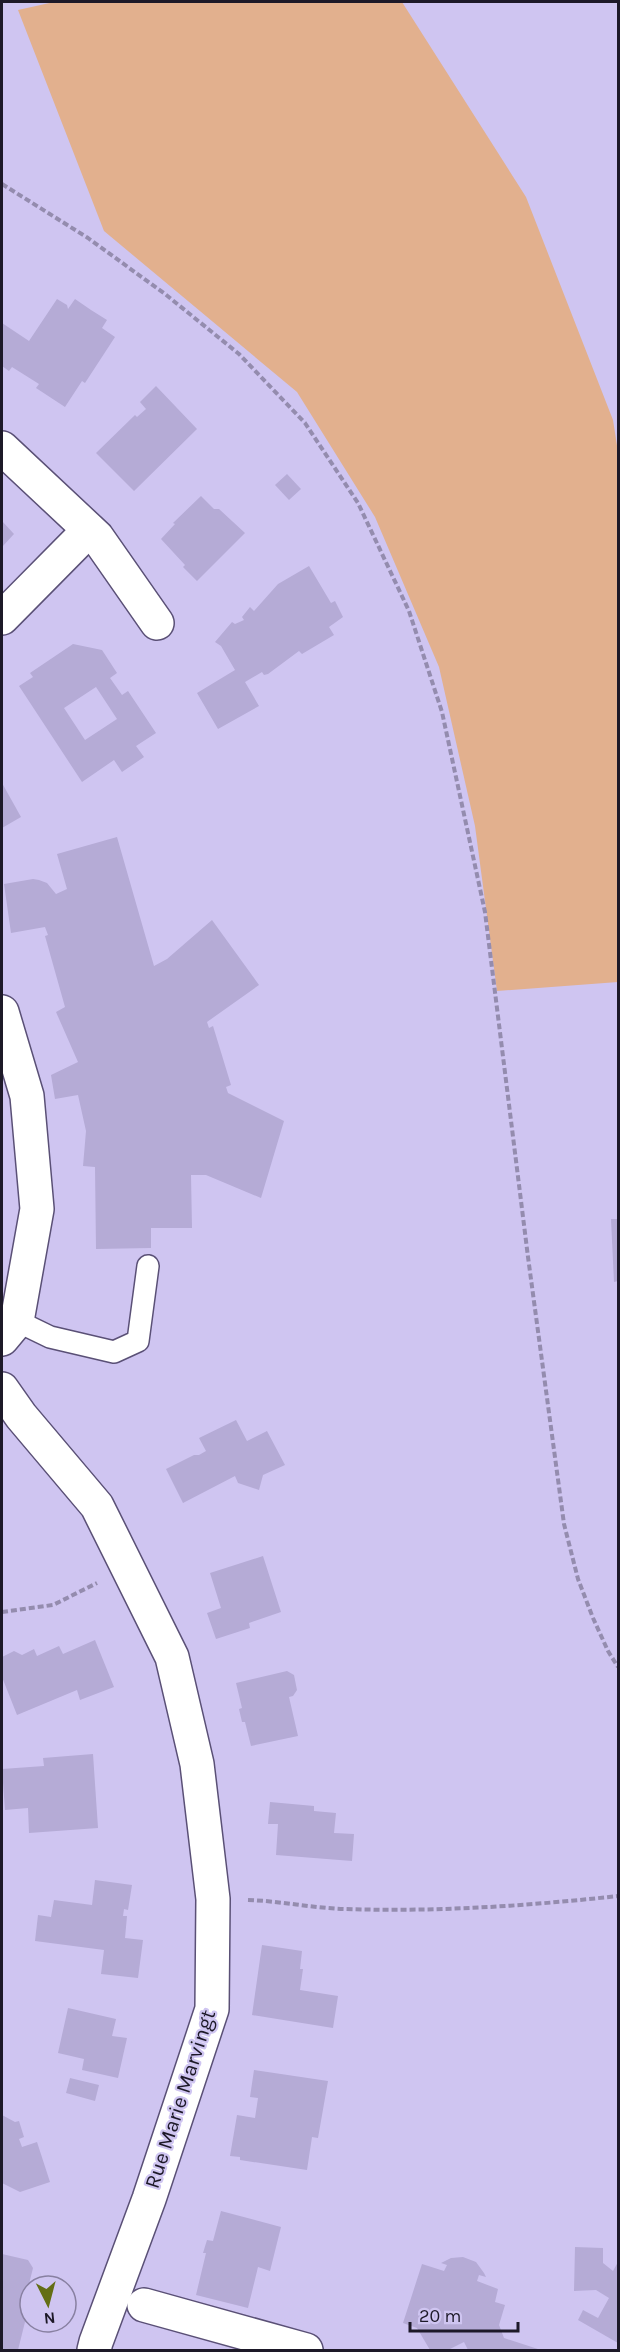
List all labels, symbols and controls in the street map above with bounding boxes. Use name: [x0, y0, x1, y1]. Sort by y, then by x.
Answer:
street label: Rue Marie Marvingt: [140, 2007, 220, 2191]
north arrow: [18, 2274, 78, 2334]
scale bar: [410, 2295, 518, 2333]
text: 20 m: [419, 2305, 461, 2327]
text: N: [43, 2308, 56, 2328]

